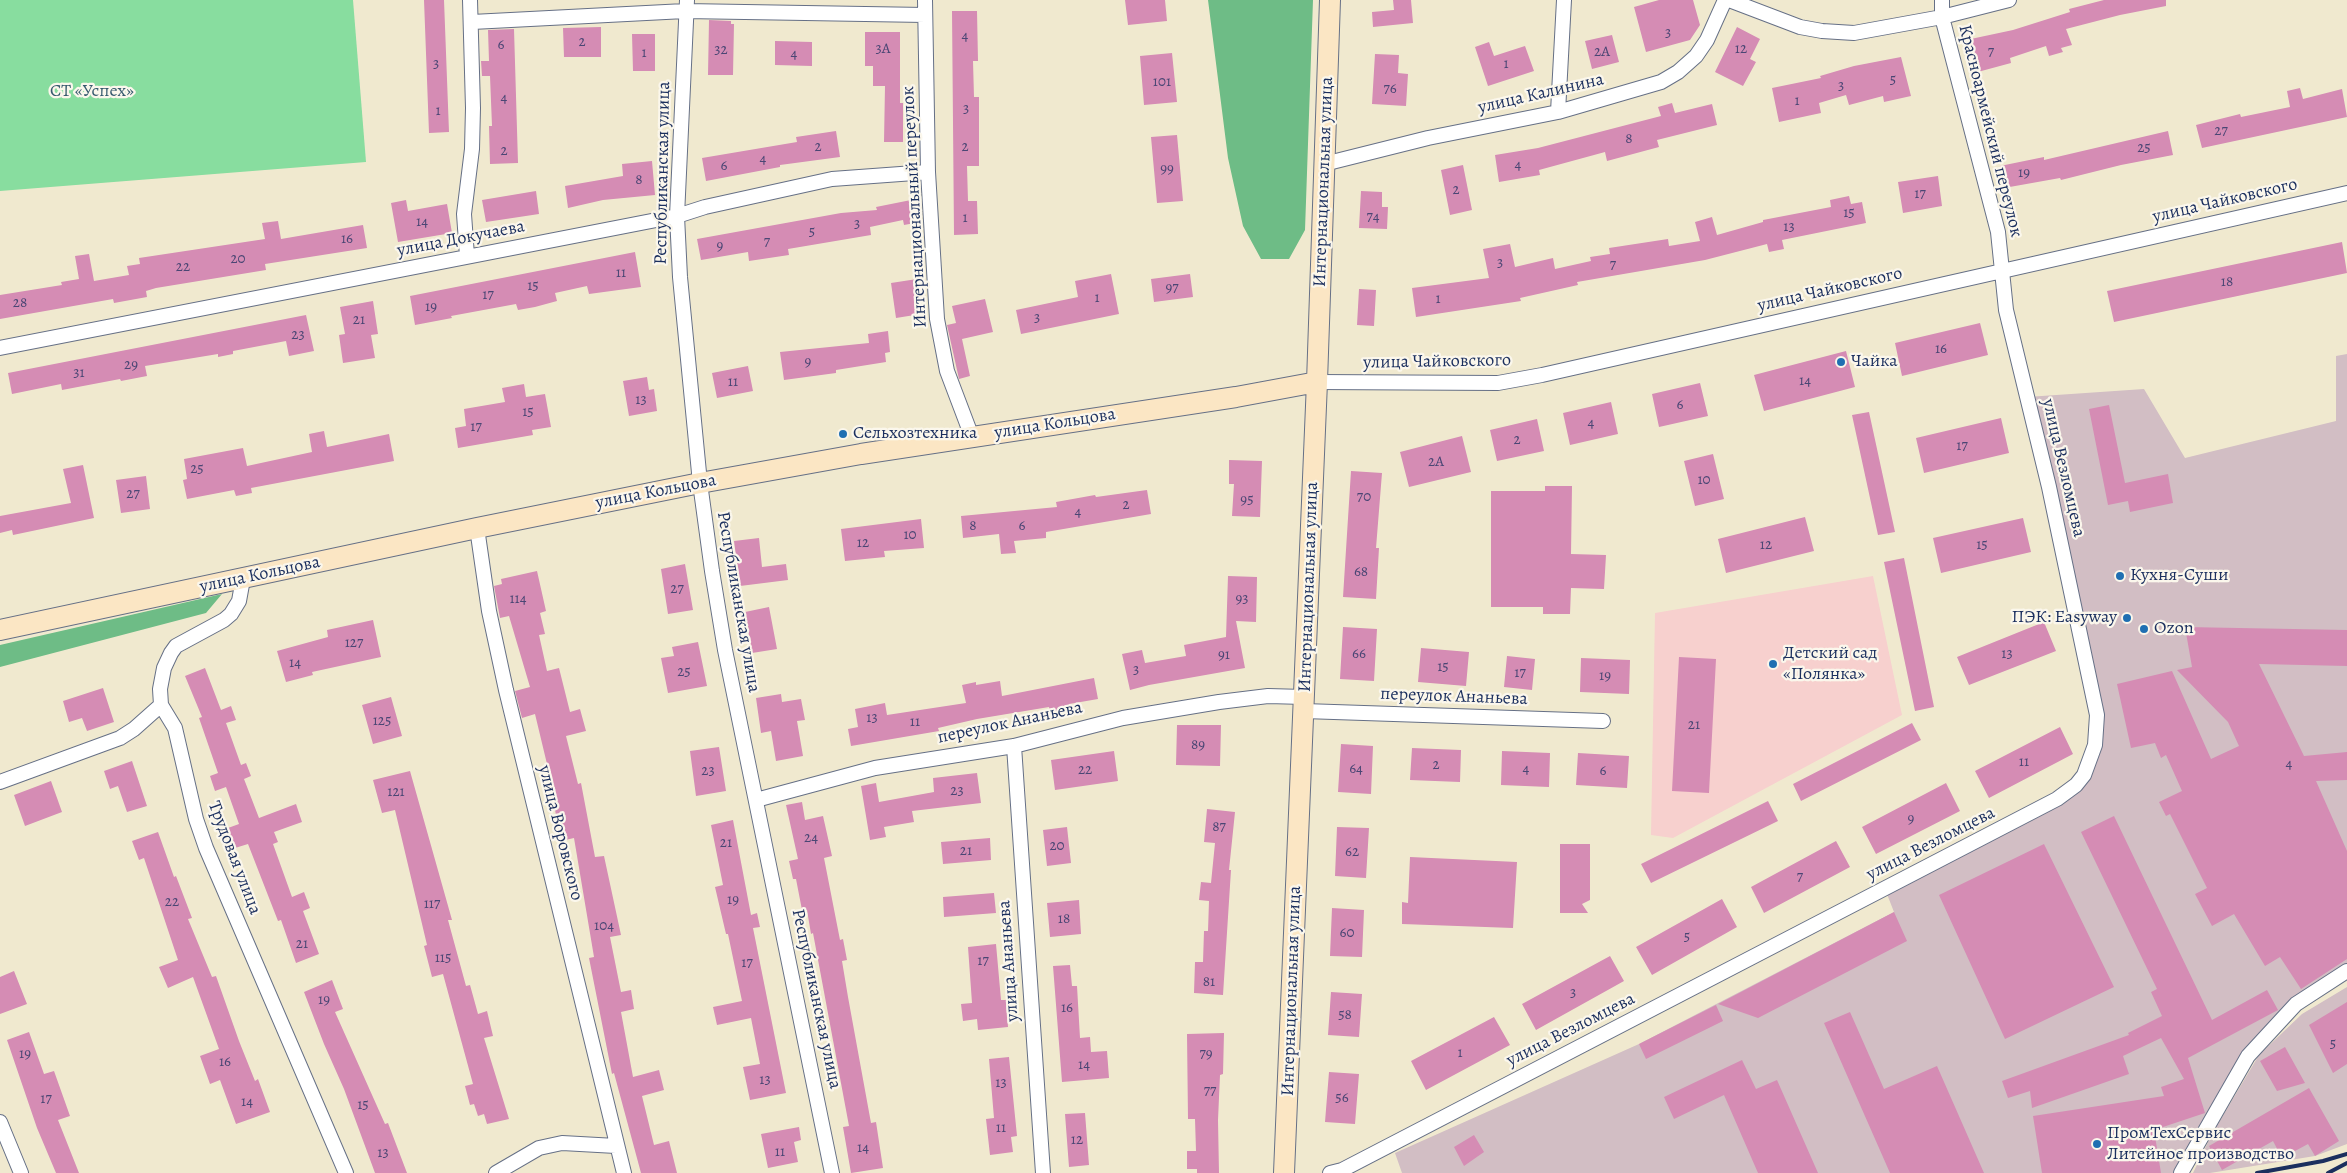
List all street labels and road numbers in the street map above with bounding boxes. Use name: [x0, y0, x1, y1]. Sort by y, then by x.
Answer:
street label: Красноармейский переулок: [1953, 22, 2027, 240]
street label: улица Калинина: [1476, 69, 1606, 119]
street label: Интернациональная улица: [1310, 76, 1338, 288]
street label: Республиканская улица: [651, 81, 675, 265]
street label: Интернациональный переулок: [898, 86, 932, 328]
street label: улица Чайковского: [2151, 174, 2299, 228]
street label: улица Докучаева: [395, 216, 527, 262]
street label: улица Чайковского: [1756, 263, 1904, 317]
street label: улица Чайковского: [1363, 350, 1511, 374]
street label: улица Везломцева: [2037, 397, 2089, 539]
street label: улица Кольцова: [993, 404, 1117, 444]
street label: улица Кольцова: [594, 470, 718, 514]
street label: Интернациональная улица: [1295, 481, 1323, 693]
street label: Республиканская улица: [711, 510, 765, 694]
street label: улица Кольцова: [198, 552, 322, 598]
street label: переулок Ананьева: [1380, 684, 1528, 710]
street label: переулок Ананьева: [936, 697, 1084, 749]
street label: улица Воровского: [533, 763, 587, 903]
street label: Трудовая улица: [202, 798, 266, 918]
street label: улица Везломцева: [1863, 802, 1999, 886]
street label: Интернациональная улица: [1278, 885, 1306, 1097]
street label: улица Ананьева: [994, 899, 1024, 1023]
street label: Республиканская улица: [786, 907, 846, 1091]
street label: улица Везломцева: [1503, 988, 1639, 1072]

